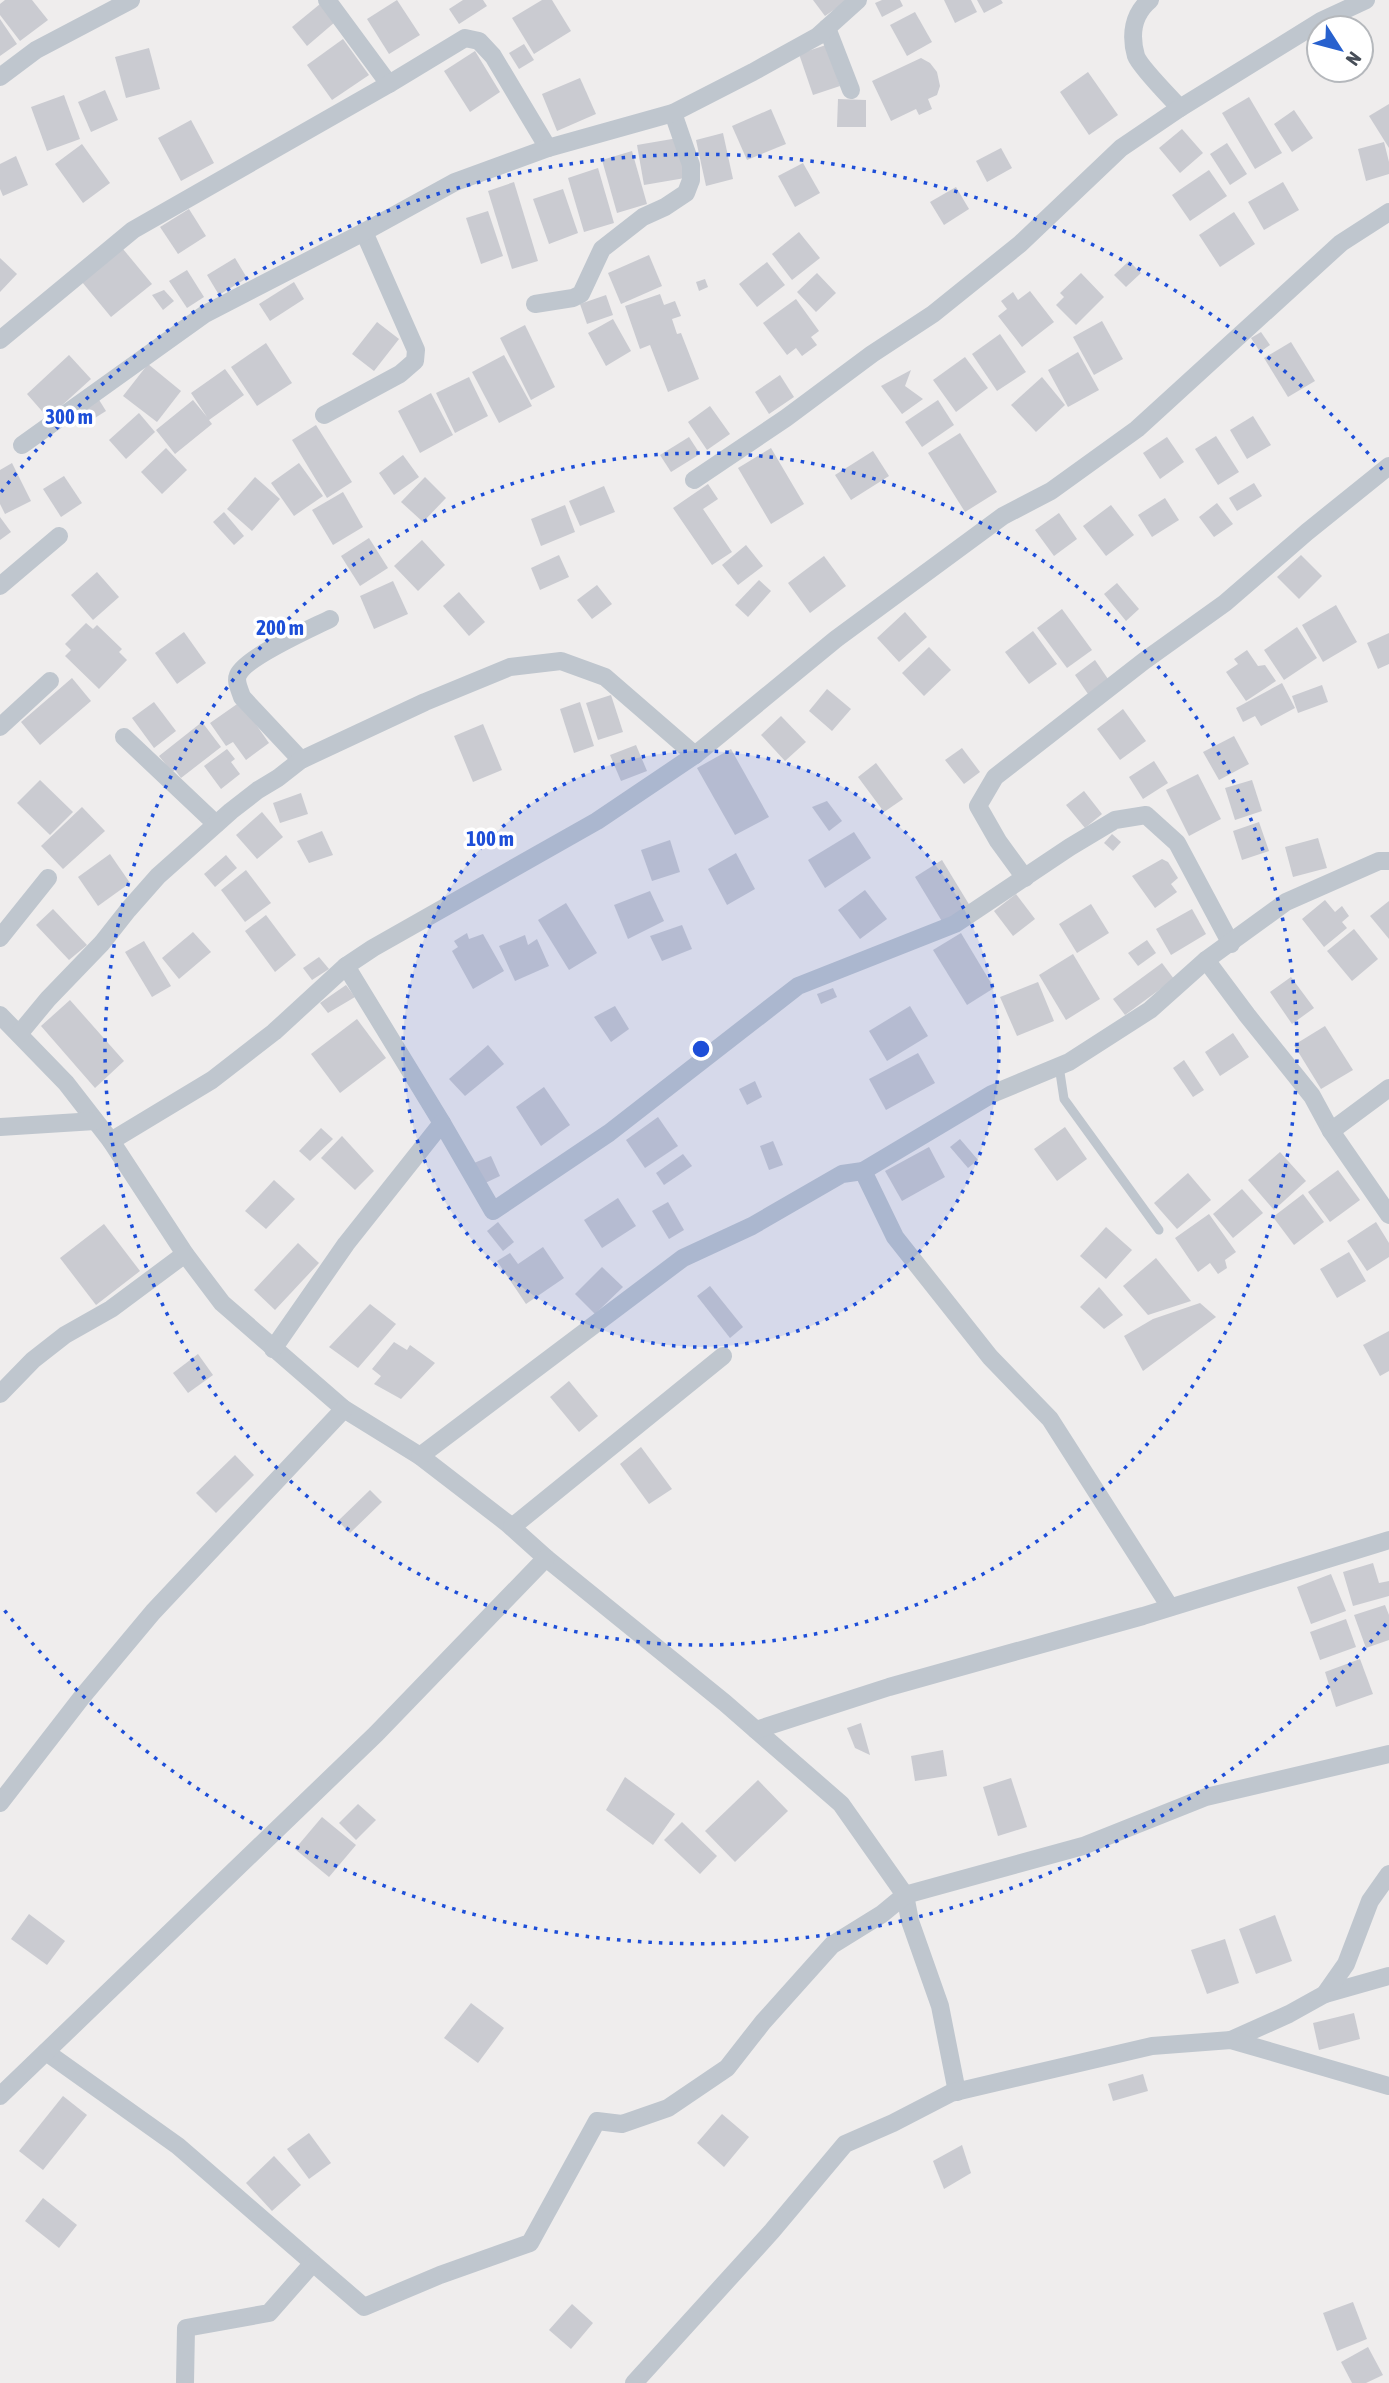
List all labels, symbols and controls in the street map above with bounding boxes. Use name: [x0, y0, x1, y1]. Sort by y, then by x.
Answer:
north arrow: [1305, 14, 1375, 84]
text: N: [1342, 48, 1366, 70]
text: 300 m: [45, 404, 93, 428]
text: 200 m: [256, 615, 304, 639]
text: 100 m: [466, 826, 514, 850]
centre of rings: [689, 1037, 713, 1061]

